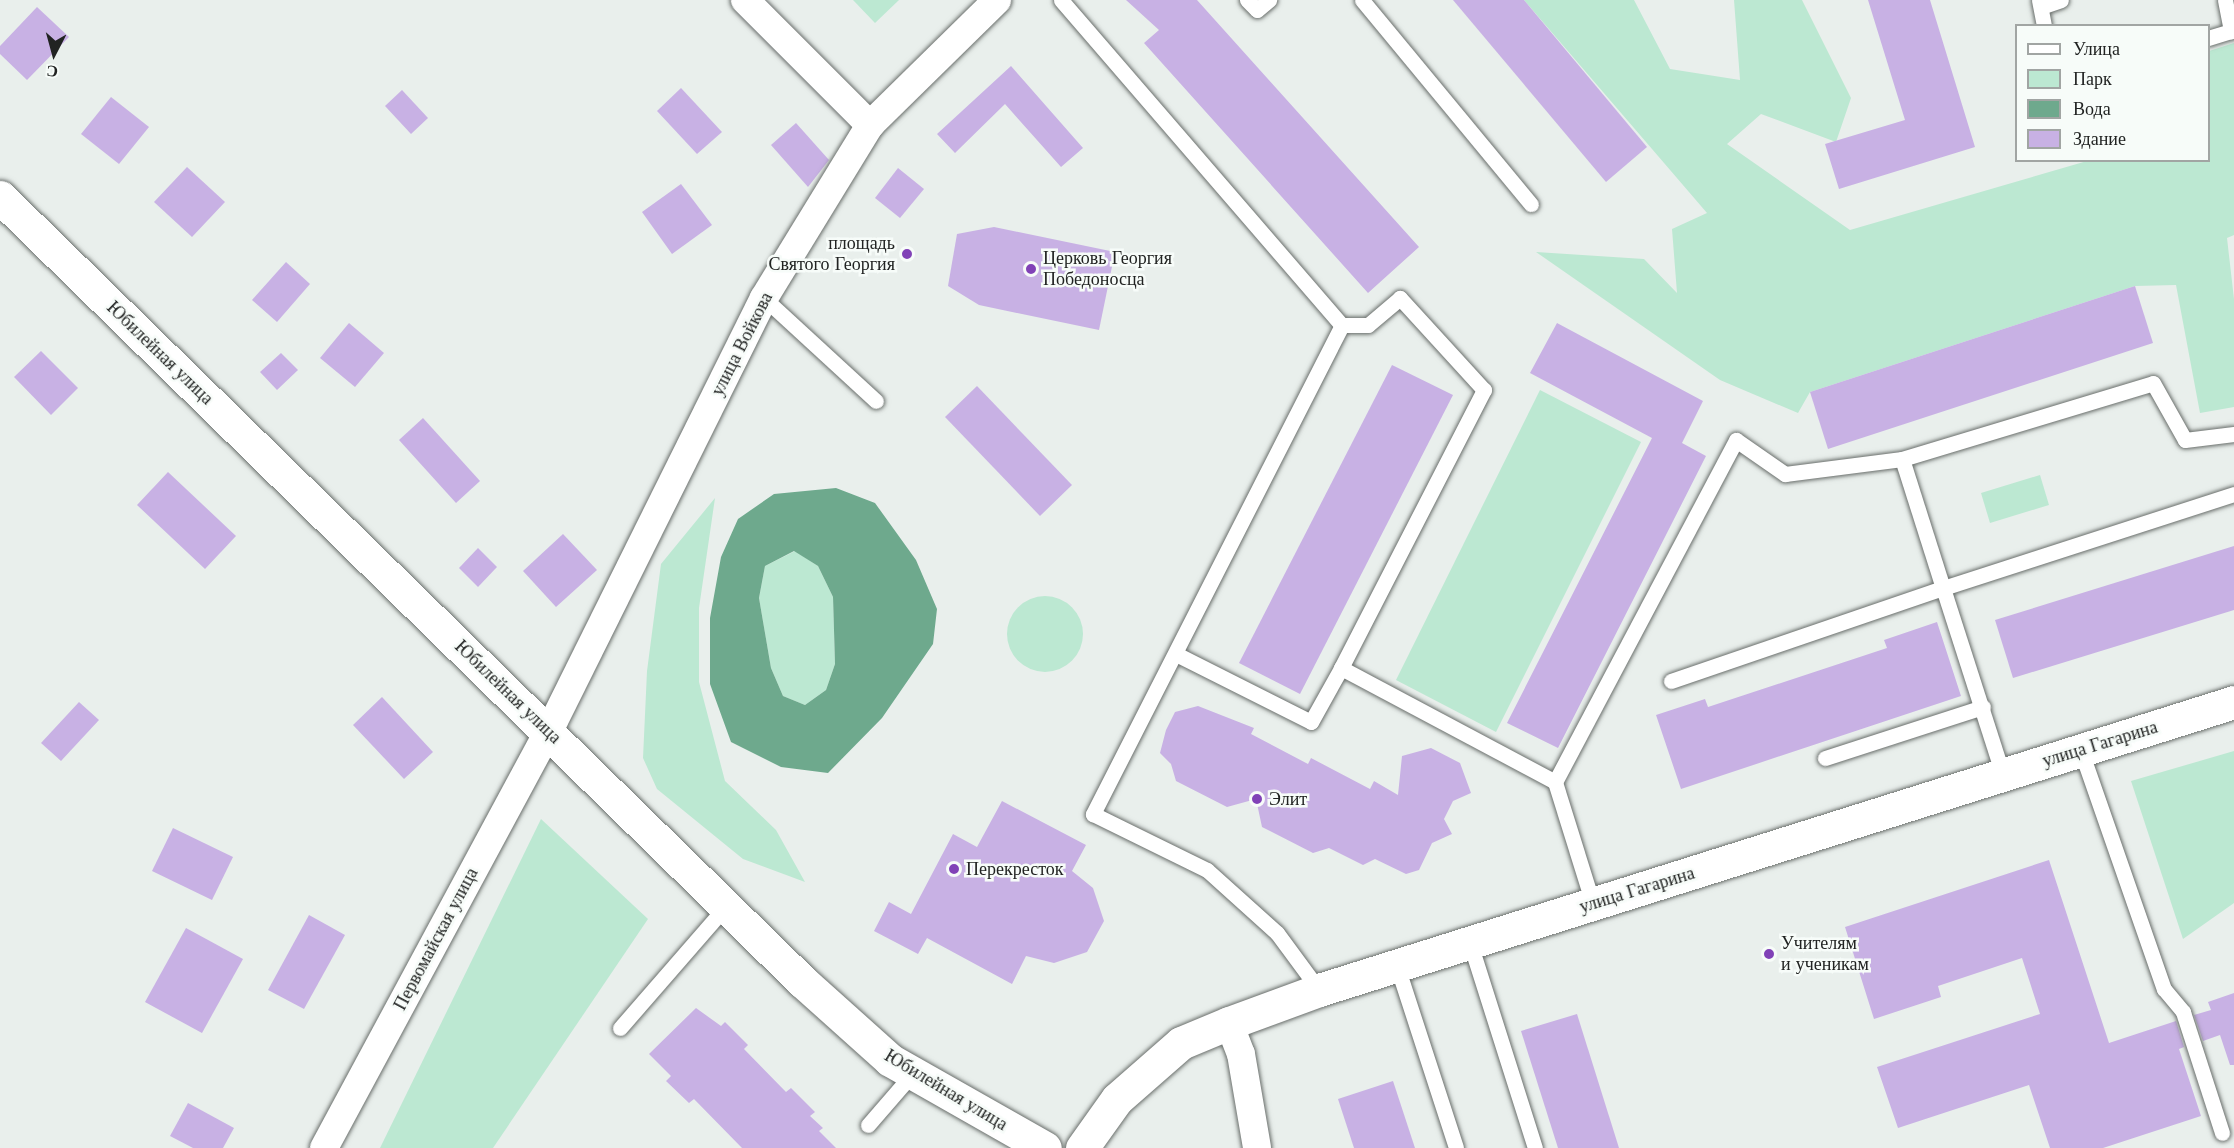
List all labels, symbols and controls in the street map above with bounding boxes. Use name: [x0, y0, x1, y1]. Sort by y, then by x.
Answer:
north arrow: [24, 24, 84, 84]
legend: [2015, 24, 2210, 162]
text: Улица: [2073, 38, 2120, 60]
text: С: [45, 61, 59, 82]
text: Парк: [2073, 68, 2112, 90]
text: Вода: [2073, 98, 2111, 120]
text: Здание: [2073, 128, 2126, 150]
place label: площадь Святого Георгия: [768, 233, 895, 276]
marker: площадь Святого Георгия: [900, 247, 914, 261]
place label: Церковь Георгия Победоносца: [1043, 248, 1172, 290]
marker: Церковь Георгия Победоносца: [1024, 262, 1038, 276]
street label: улица Войкова: [707, 289, 777, 399]
street label: Юбилейная улица: [102, 297, 218, 409]
street label: Юбилейная улица: [450, 636, 566, 748]
street label: улица Гагарина: [2040, 716, 2160, 772]
place label: Элит: [1269, 788, 1307, 810]
marker: Элит: [1250, 792, 1264, 806]
place label: Перекресток: [966, 858, 1064, 880]
marker: Перекресток: [947, 862, 961, 876]
street label: улица Гагарина: [1577, 862, 1697, 918]
street label: Первомайская улица: [389, 864, 483, 1014]
place label: Учителям и ученикам: [1781, 933, 1869, 976]
marker: Учителям и ученикам: [1762, 947, 1776, 961]
street label: Юбилейная улица: [881, 1045, 1011, 1135]

